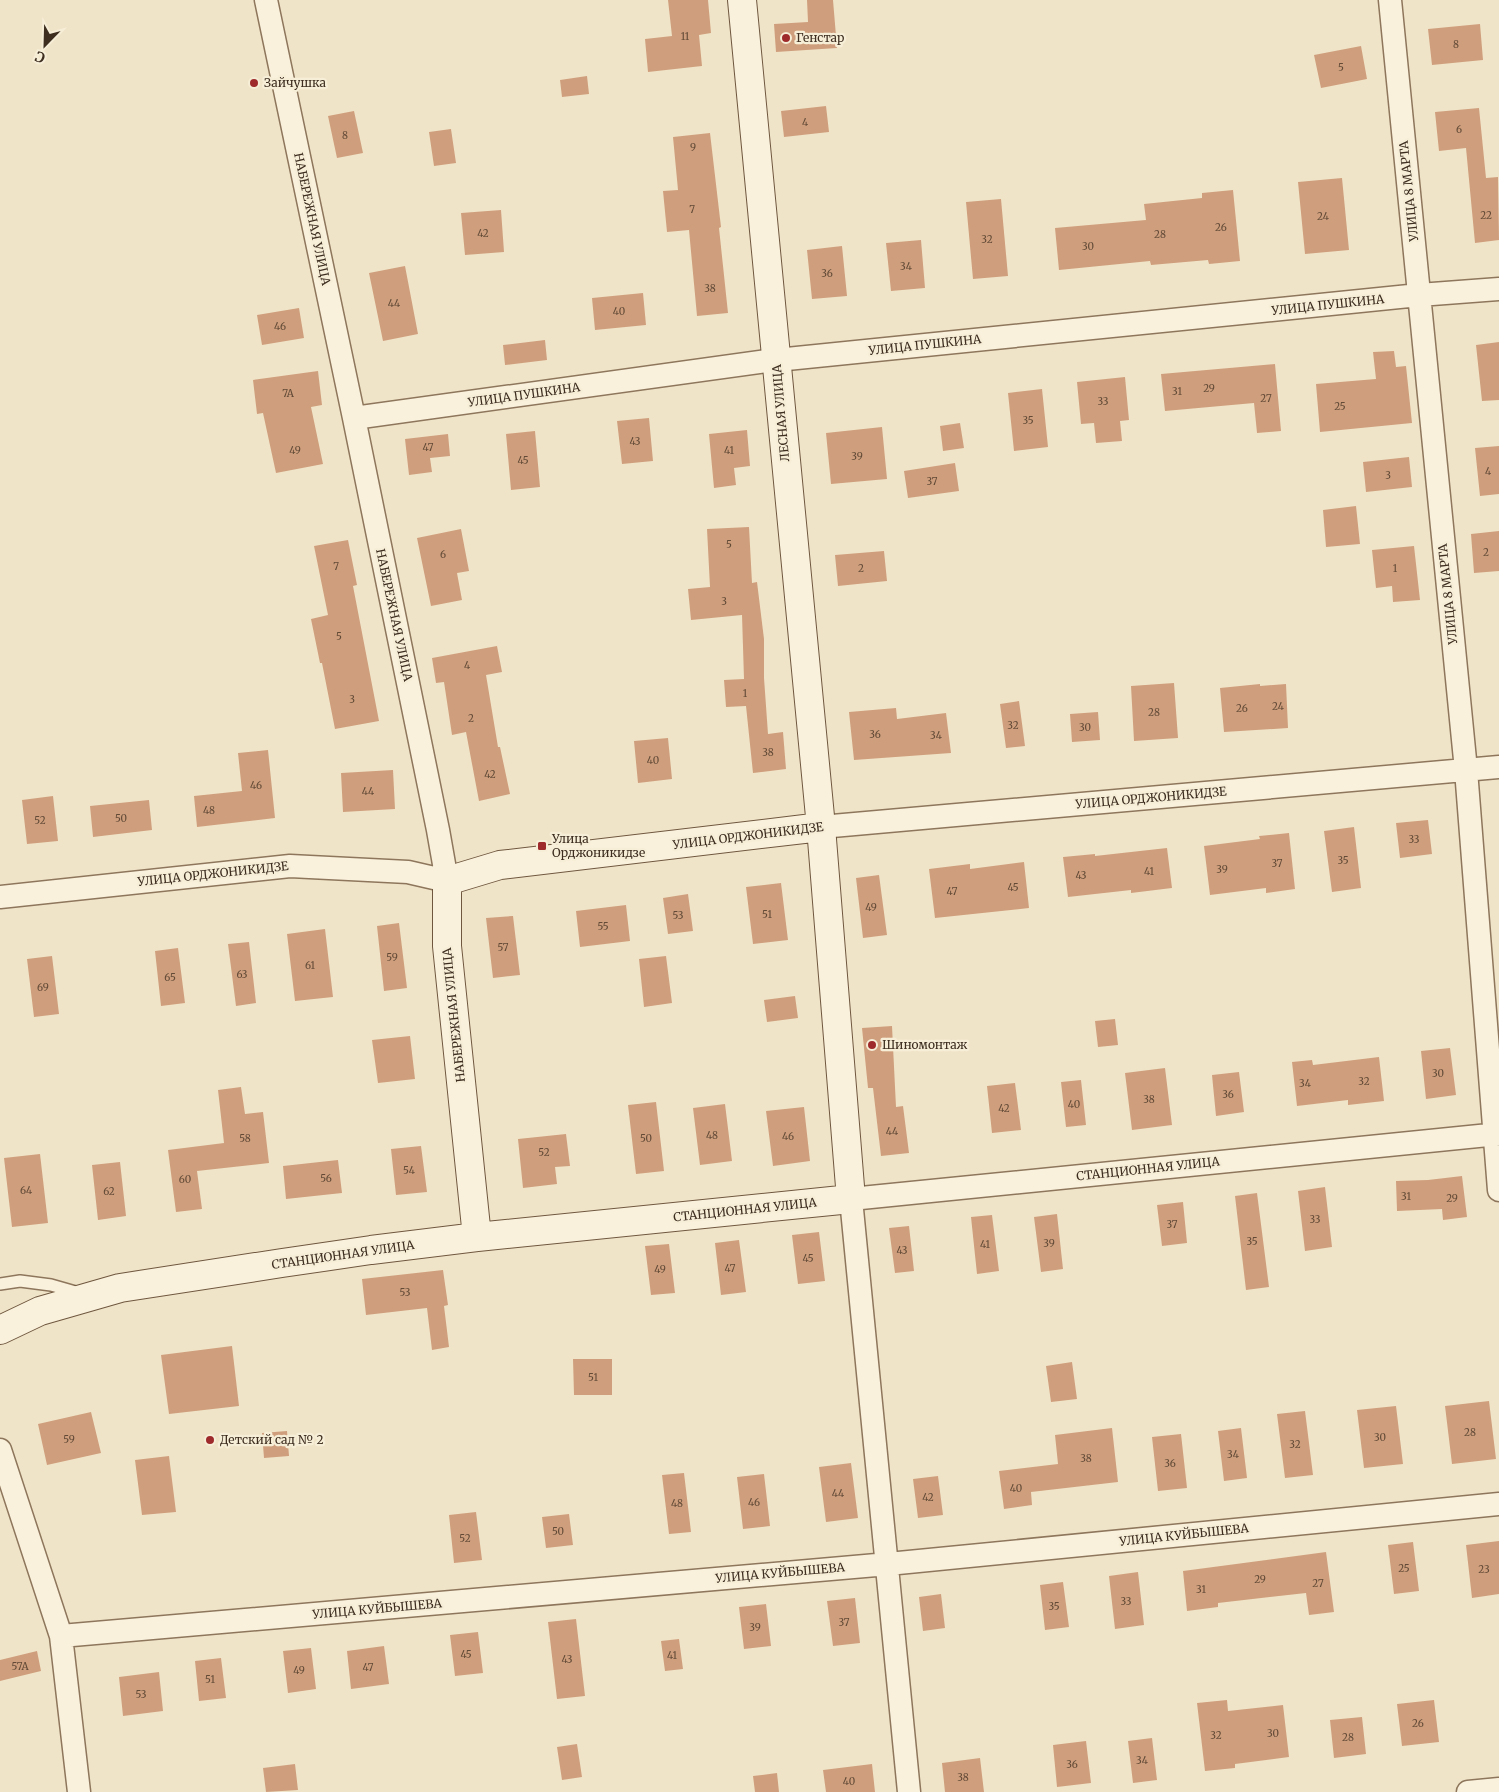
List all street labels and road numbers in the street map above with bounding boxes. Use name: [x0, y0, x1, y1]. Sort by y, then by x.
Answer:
street label: УЛИЦА 8 МАРТА: [1396, 139, 1421, 243]
street label: НАБЕРЕЖНАЯ УЛИЦА: [291, 151, 334, 287]
street label: УЛИЦА ПУШКИНА: [1270, 291, 1386, 318]
street label: УЛИЦА ПУШКИНА: [867, 331, 983, 358]
street label: ЛЕСНАЯ УЛИЦА: [769, 363, 792, 462]
street label: УЛИЦА ПУШКИНА: [466, 379, 582, 410]
street label: УЛИЦА 8 МАРТА: [1435, 542, 1460, 646]
street label: НАБЕРЕЖНАЯ УЛИЦА: [373, 547, 416, 683]
street label: УЛИЦА ОРДЖОНИКИДЗЕ: [1074, 783, 1228, 812]
street label: УЛИЦА ОРДЖОНИКИДЗЕ: [671, 819, 825, 852]
street label: УЛИЦА ОРДЖОНИКИДЗЕ: [136, 858, 290, 889]
street label: НАБЕРЕЖНАЯ УЛИЦА: [439, 946, 468, 1083]
street label: СТАНЦИОННАЯ УЛИЦА: [1075, 1153, 1221, 1183]
street label: СТАНЦИОННАЯ УЛИЦА: [672, 1194, 818, 1224]
street label: СТАНЦИОННАЯ УЛИЦА: [271, 1237, 416, 1272]
street label: УЛИЦА КУЙБЫШЕВА: [1118, 1520, 1250, 1549]
street label: УЛИЦА КУЙБЫШЕВА: [714, 1559, 846, 1586]
street label: УЛИЦА КУЙБЫШЕВА: [311, 1595, 443, 1622]

